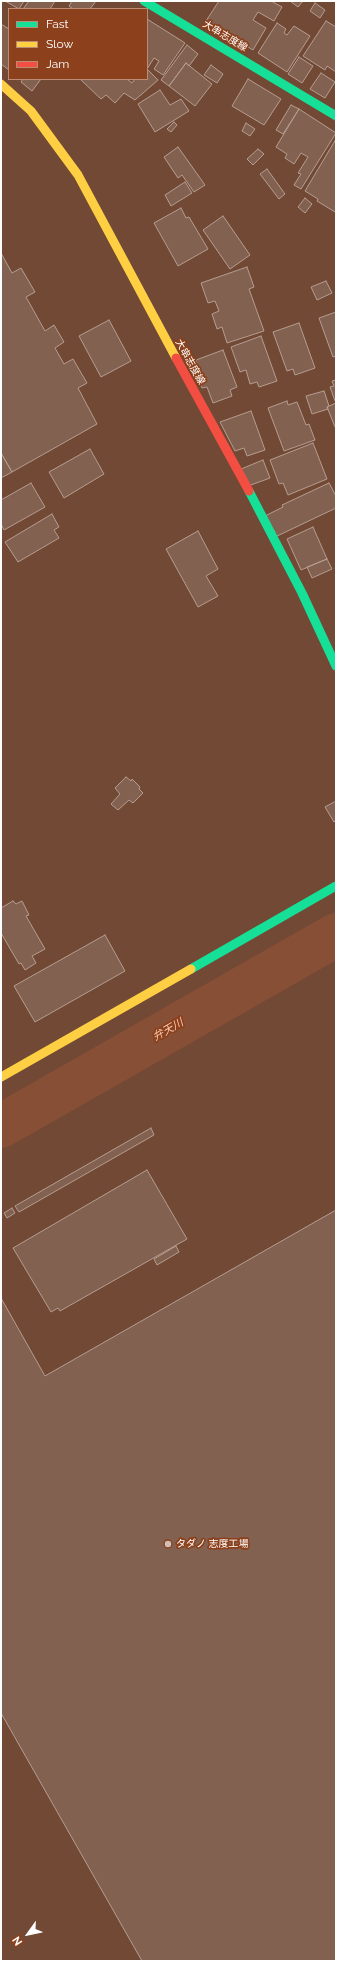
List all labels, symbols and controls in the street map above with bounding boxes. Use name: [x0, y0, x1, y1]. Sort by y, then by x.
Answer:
legend: [8, 8, 148, 80]
text: Fast: [46, 17, 69, 31]
street label: 大串志度線: [200, 18, 250, 54]
text: Slow: [46, 37, 73, 51]
text: Jam: [46, 57, 69, 71]
street label: 大串志度線: [173, 337, 207, 387]
water label: 弁天川: [150, 1016, 186, 1044]
place label: タダノ 志度工場: [176, 1538, 249, 1550]
marker: タダノ 志度工場: [163, 1539, 173, 1549]
north arrow: [8, 1914, 48, 1954]
text: N: [10, 1934, 25, 1948]

